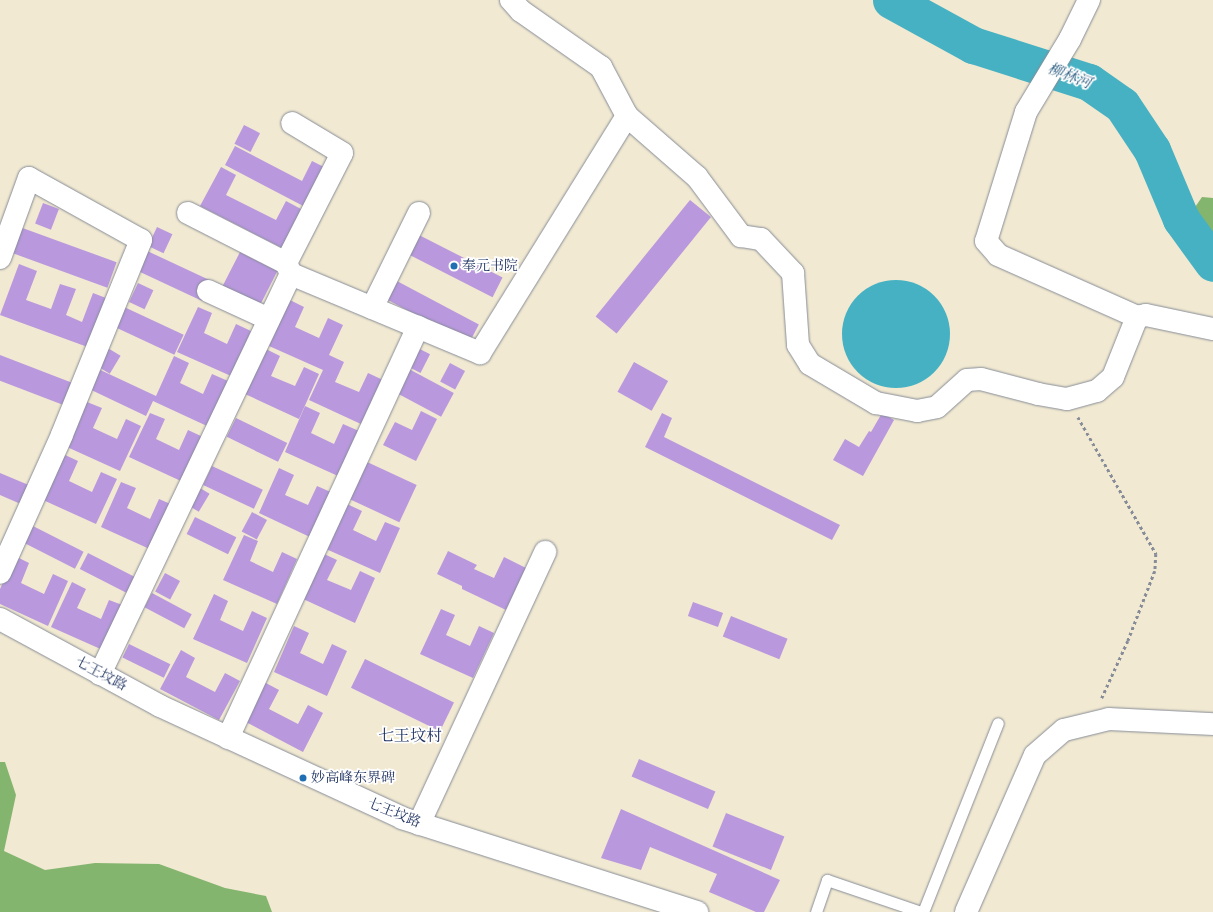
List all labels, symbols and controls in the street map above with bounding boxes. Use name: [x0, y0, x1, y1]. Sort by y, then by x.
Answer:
water label: 柳林河: [1045, 61, 1093, 93]
place label: 奉元书院: [462, 258, 518, 274]
marker: 奉元书院: [449, 261, 459, 271]
street label: 七王坟路: [72, 653, 130, 695]
district label: 七王坟村: [378, 727, 442, 747]
place label: 妙高峰东界碑: [311, 770, 395, 786]
marker: 妙高峰东界碑: [298, 773, 308, 783]
street label: 七王坟路: [365, 795, 423, 831]

